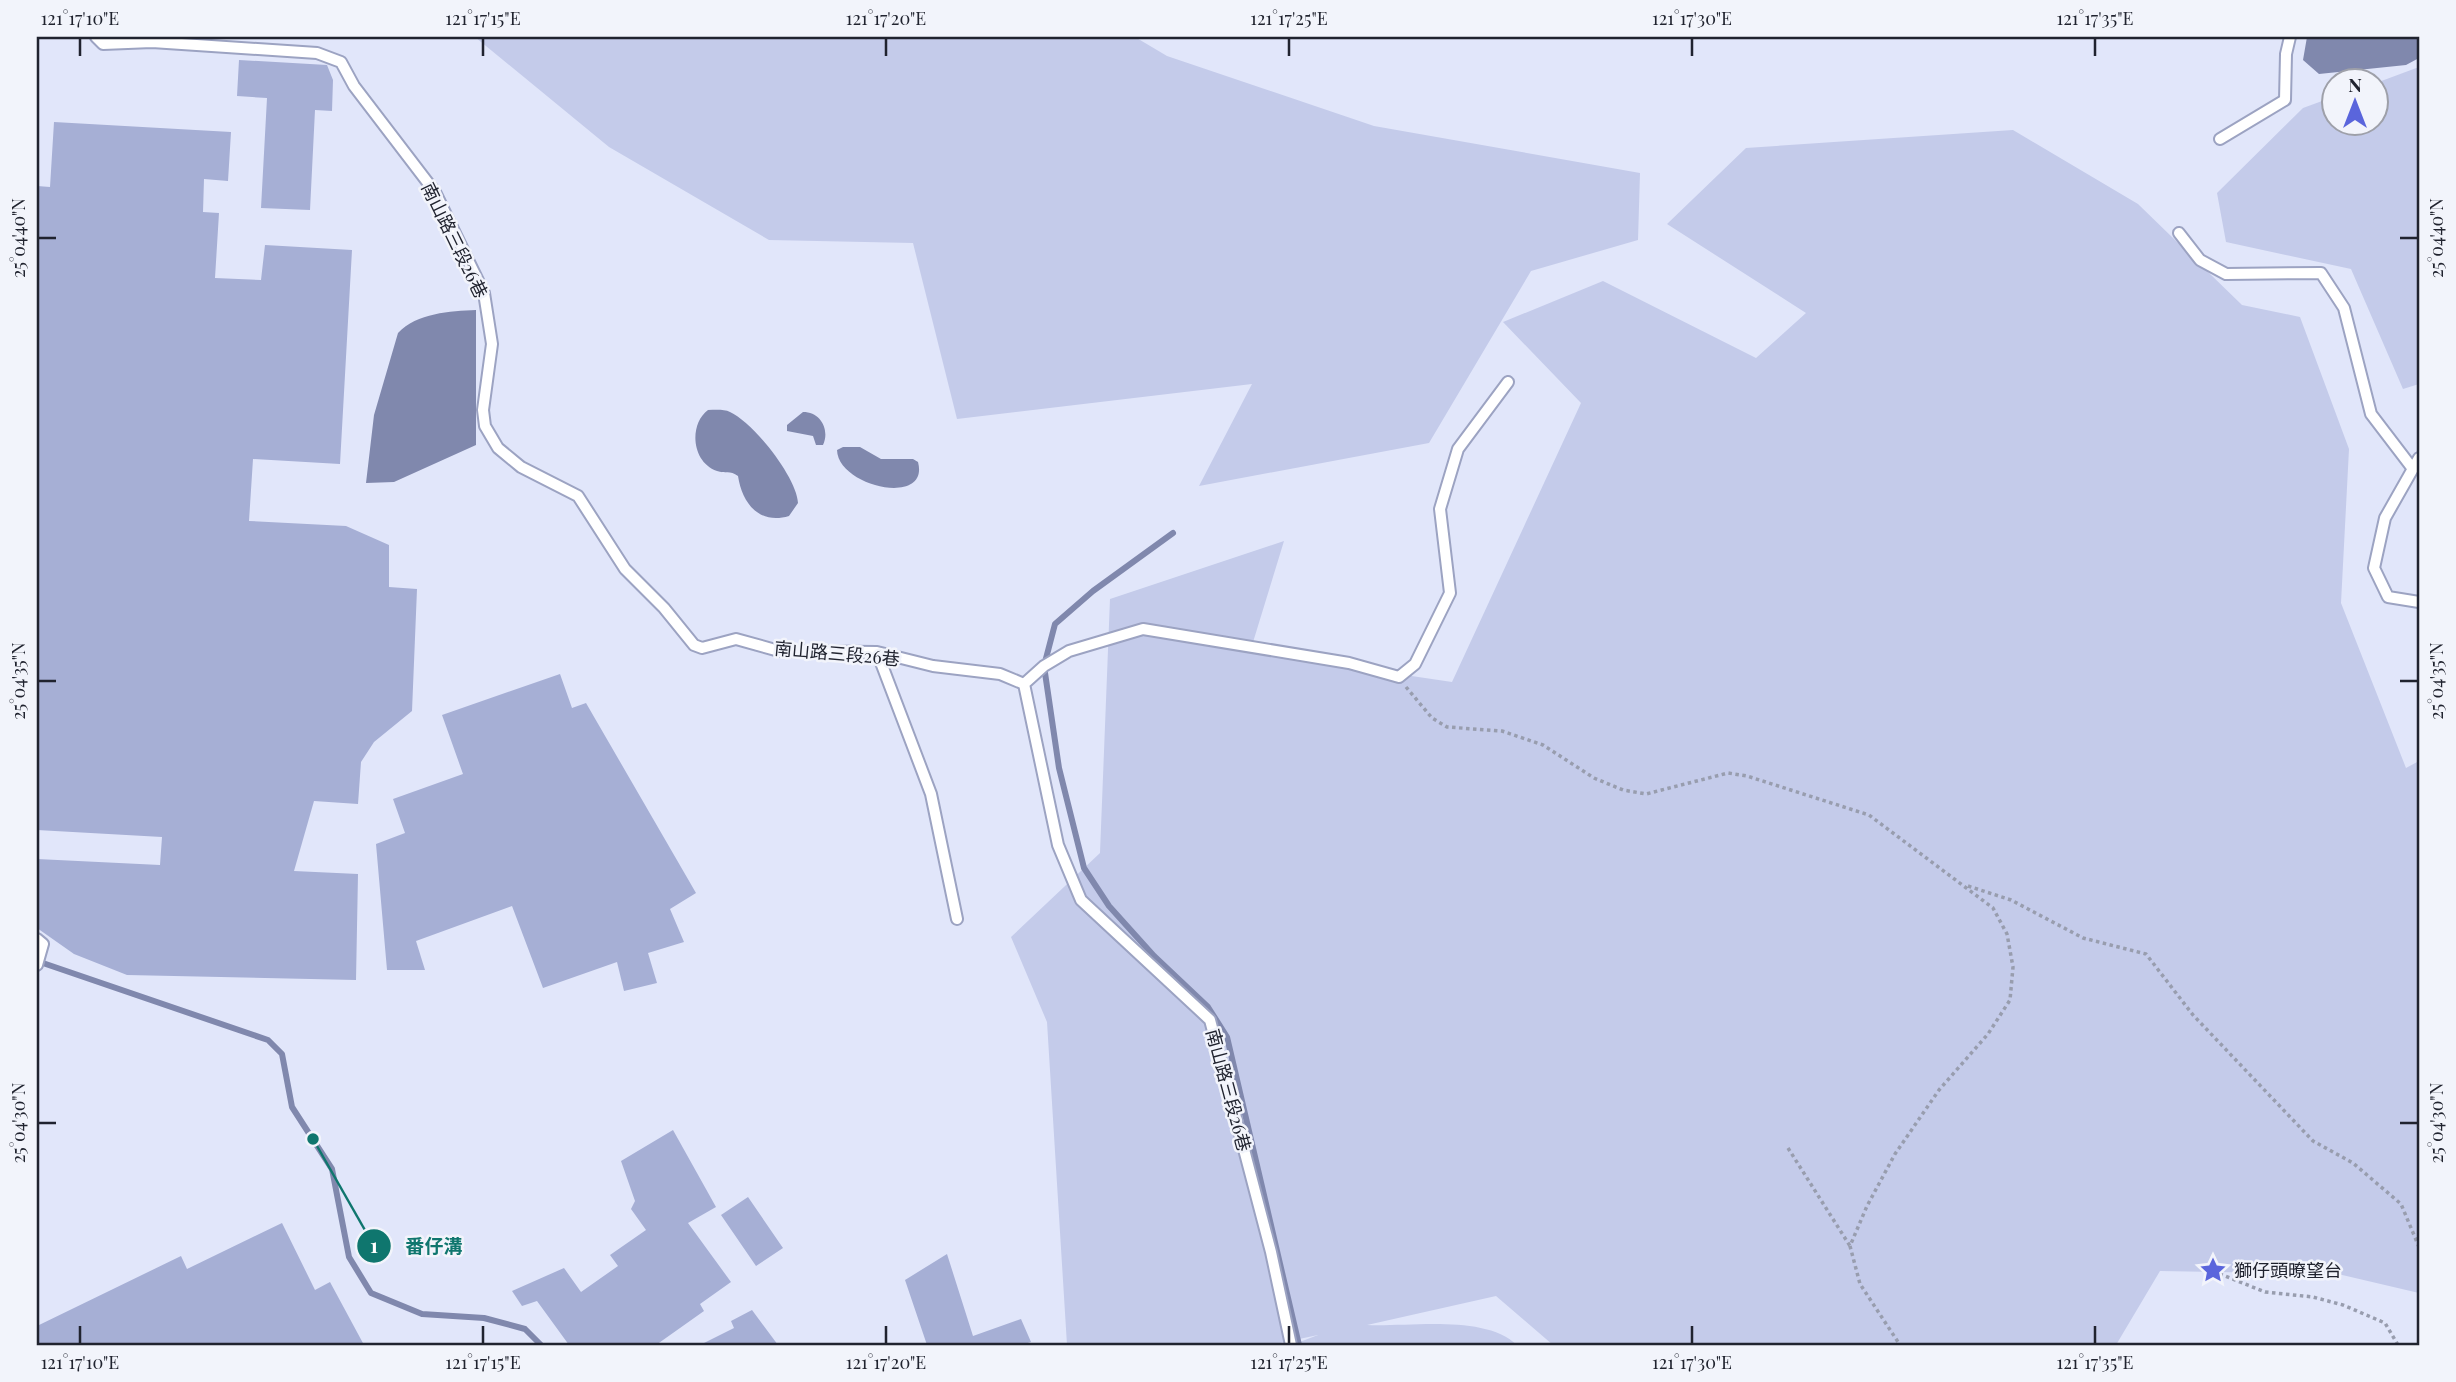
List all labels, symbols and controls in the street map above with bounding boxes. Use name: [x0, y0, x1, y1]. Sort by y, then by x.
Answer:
text: 121°17'10"E: [41, 6, 119, 30]
text: 121°17'15"E: [445, 6, 521, 30]
text: 121°17'20"E: [846, 6, 926, 30]
text: 121°17'25"E: [1250, 6, 1328, 30]
text: 121°17'30"E: [1652, 6, 1732, 30]
text: 121°17'35"E: [2057, 6, 2134, 30]
north arrow: [2320, 66, 2390, 136]
text: N: [2348, 71, 2362, 97]
street label: 南山路三段26巷: [417, 178, 493, 302]
text: 25°04'40"N: [6, 198, 30, 278]
text: 25°04'40"N: [2424, 198, 2448, 278]
street label: 南山路三段26巷: [773, 636, 901, 670]
text: 25°04'35"N: [6, 642, 30, 720]
text: 25°04'35"N: [2424, 642, 2448, 720]
street label: 南山路三段26巷: [1201, 1026, 1257, 1154]
text: 25°04'30"N: [6, 1082, 30, 1163]
text: 25°04'30"N: [2424, 1082, 2448, 1163]
callout: 番仔溝: [356, 1226, 476, 1266]
text: 1: [370, 1230, 378, 1258]
text: 番仔溝: [405, 1232, 463, 1258]
place icon: 獅仔頭暸望台: [2198, 1255, 2228, 1285]
place label: 獅仔頭暸望台: [2234, 1258, 2342, 1282]
text: 121°17'10"E: [41, 1350, 119, 1374]
text: 121°17'15"E: [445, 1350, 521, 1374]
text: 121°17'20"E: [846, 1350, 926, 1374]
text: 121°17'25"E: [1250, 1350, 1328, 1374]
text: 121°17'30"E: [1652, 1350, 1732, 1374]
text: 121°17'35"E: [2057, 1350, 2134, 1374]

